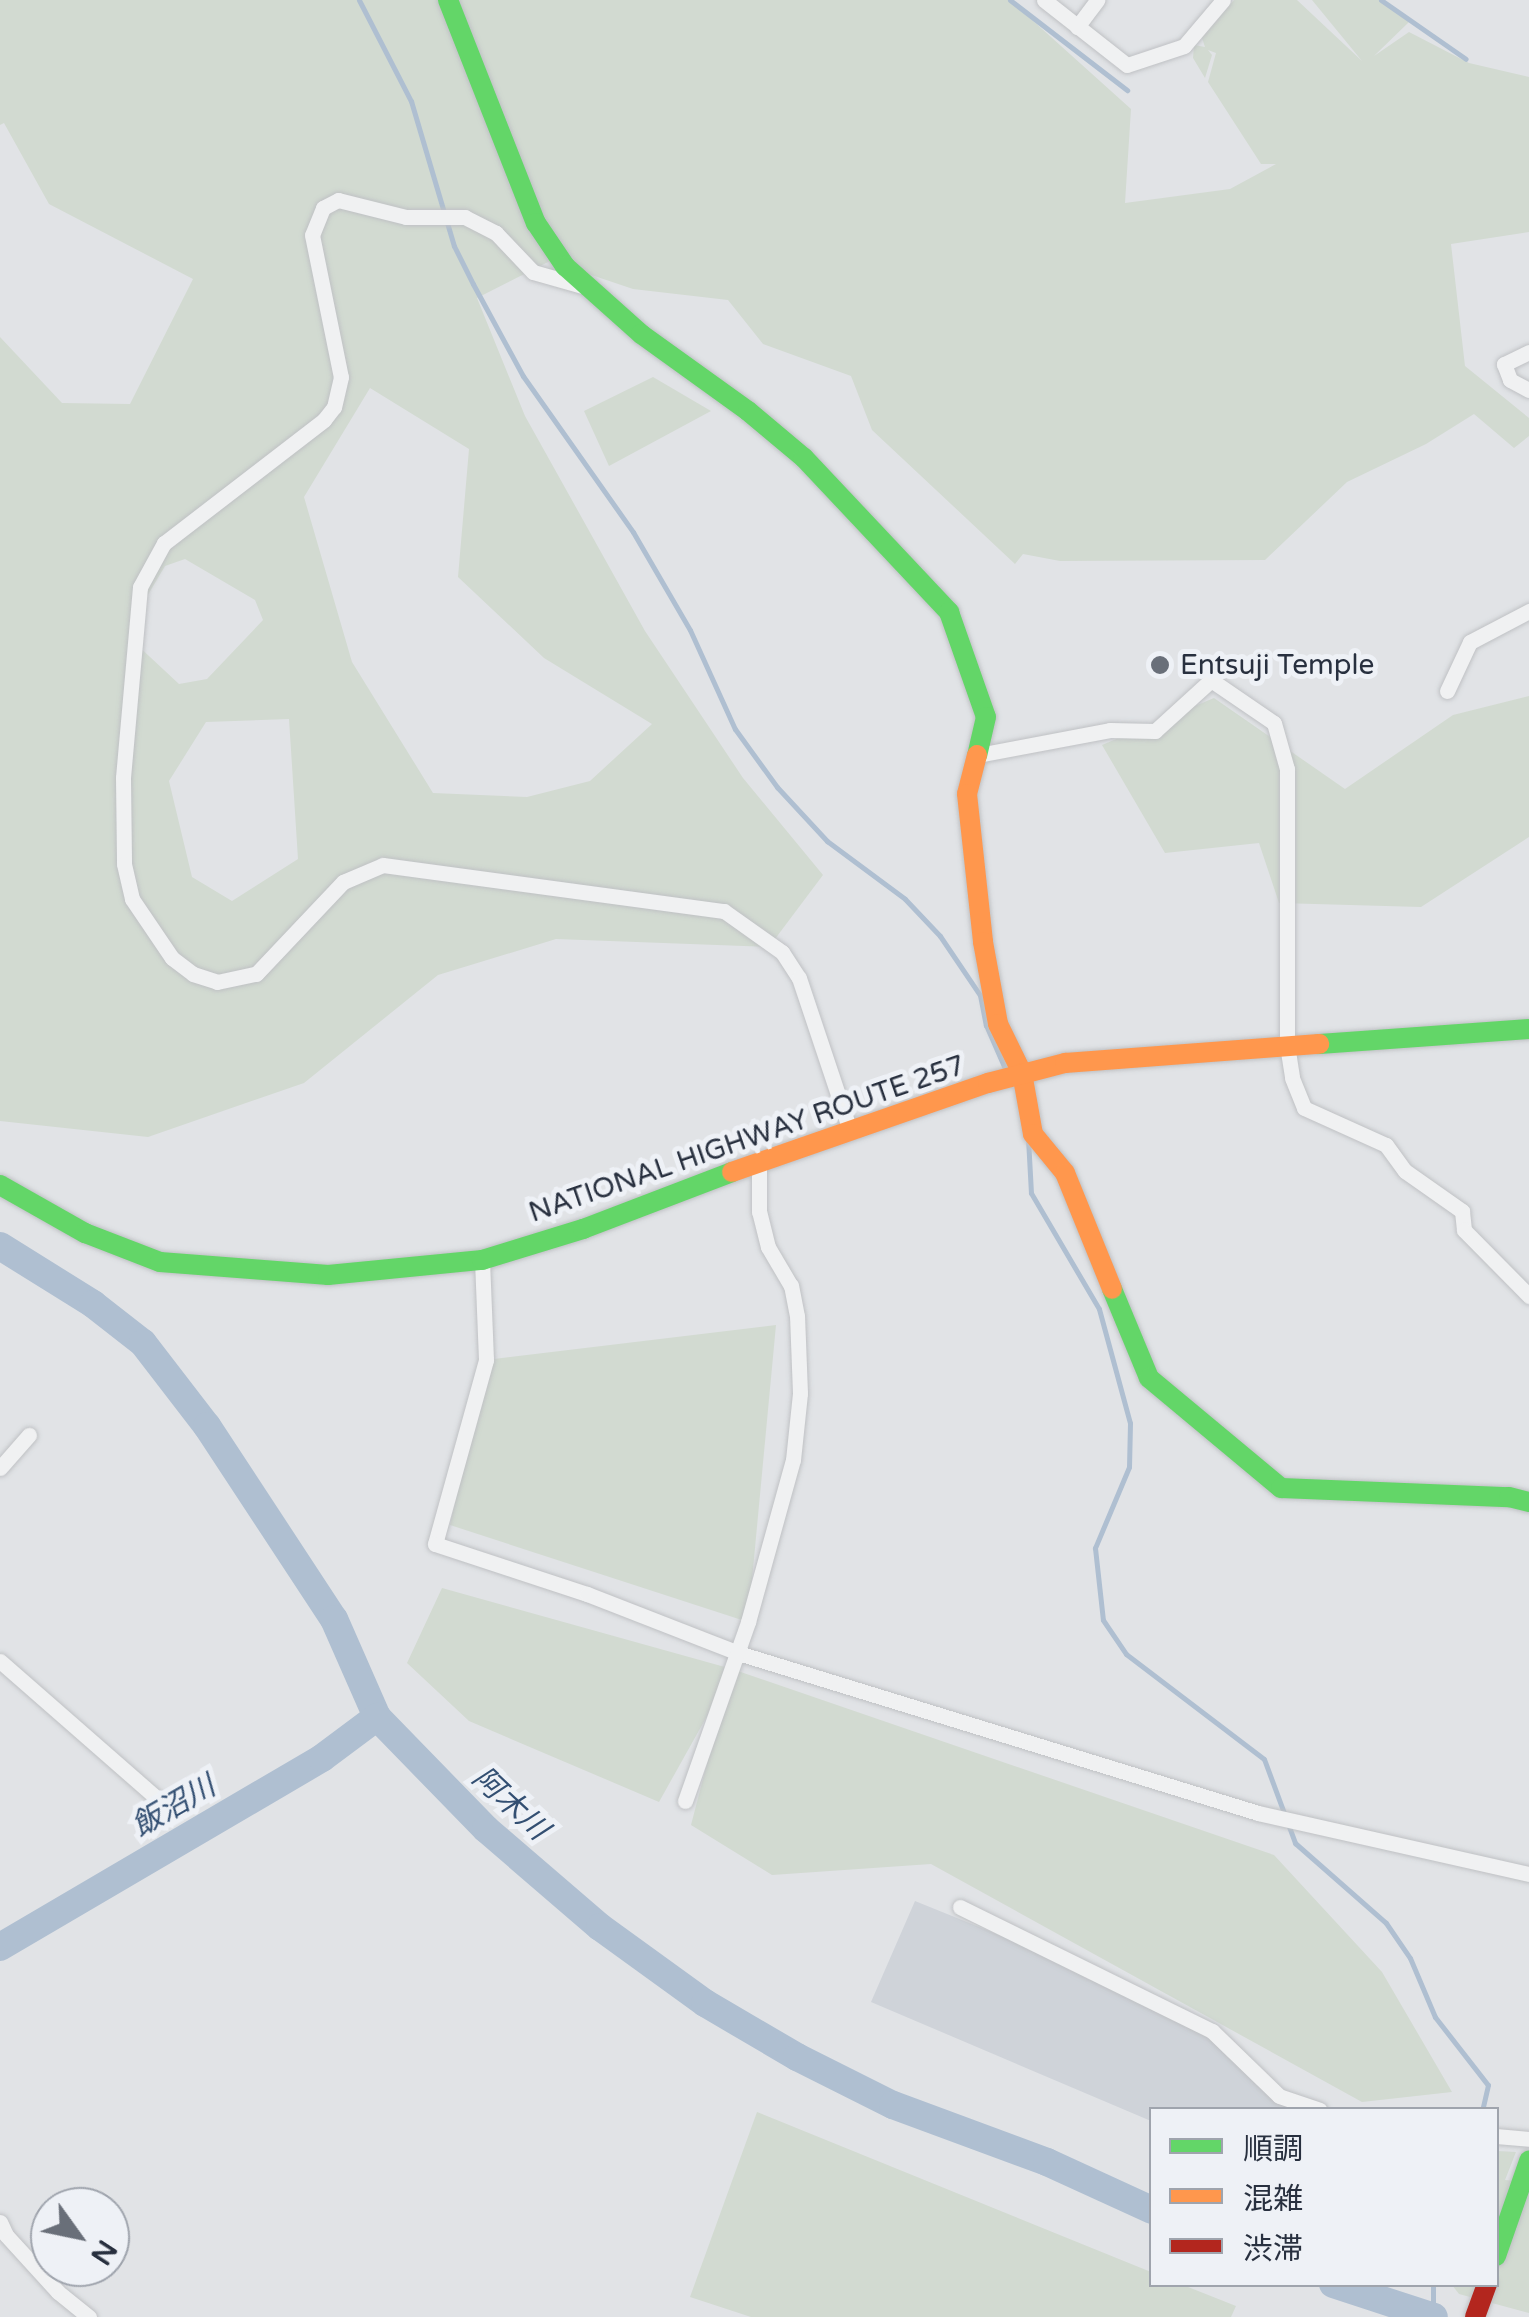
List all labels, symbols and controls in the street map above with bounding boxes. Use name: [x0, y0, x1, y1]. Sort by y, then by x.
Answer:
place label: Entsuji Temple: [1180, 648, 1374, 682]
marker: Entsuji Temple: [1149, 654, 1171, 676]
street label: NATIONAL HIGHWAY ROUTE 257: [524, 1048, 970, 1230]
water label: 阿木川: [465, 1760, 555, 1848]
water label: 飯沼川: [126, 1769, 222, 1845]
legend: [1149, 2107, 1499, 2287]
text: 順調: [1243, 2131, 1303, 2168]
text: 混雑: [1243, 2181, 1303, 2218]
north arrow: [30, 2187, 130, 2287]
text: 渋滞: [1243, 2231, 1303, 2268]
text: N: [83, 2234, 124, 2271]

